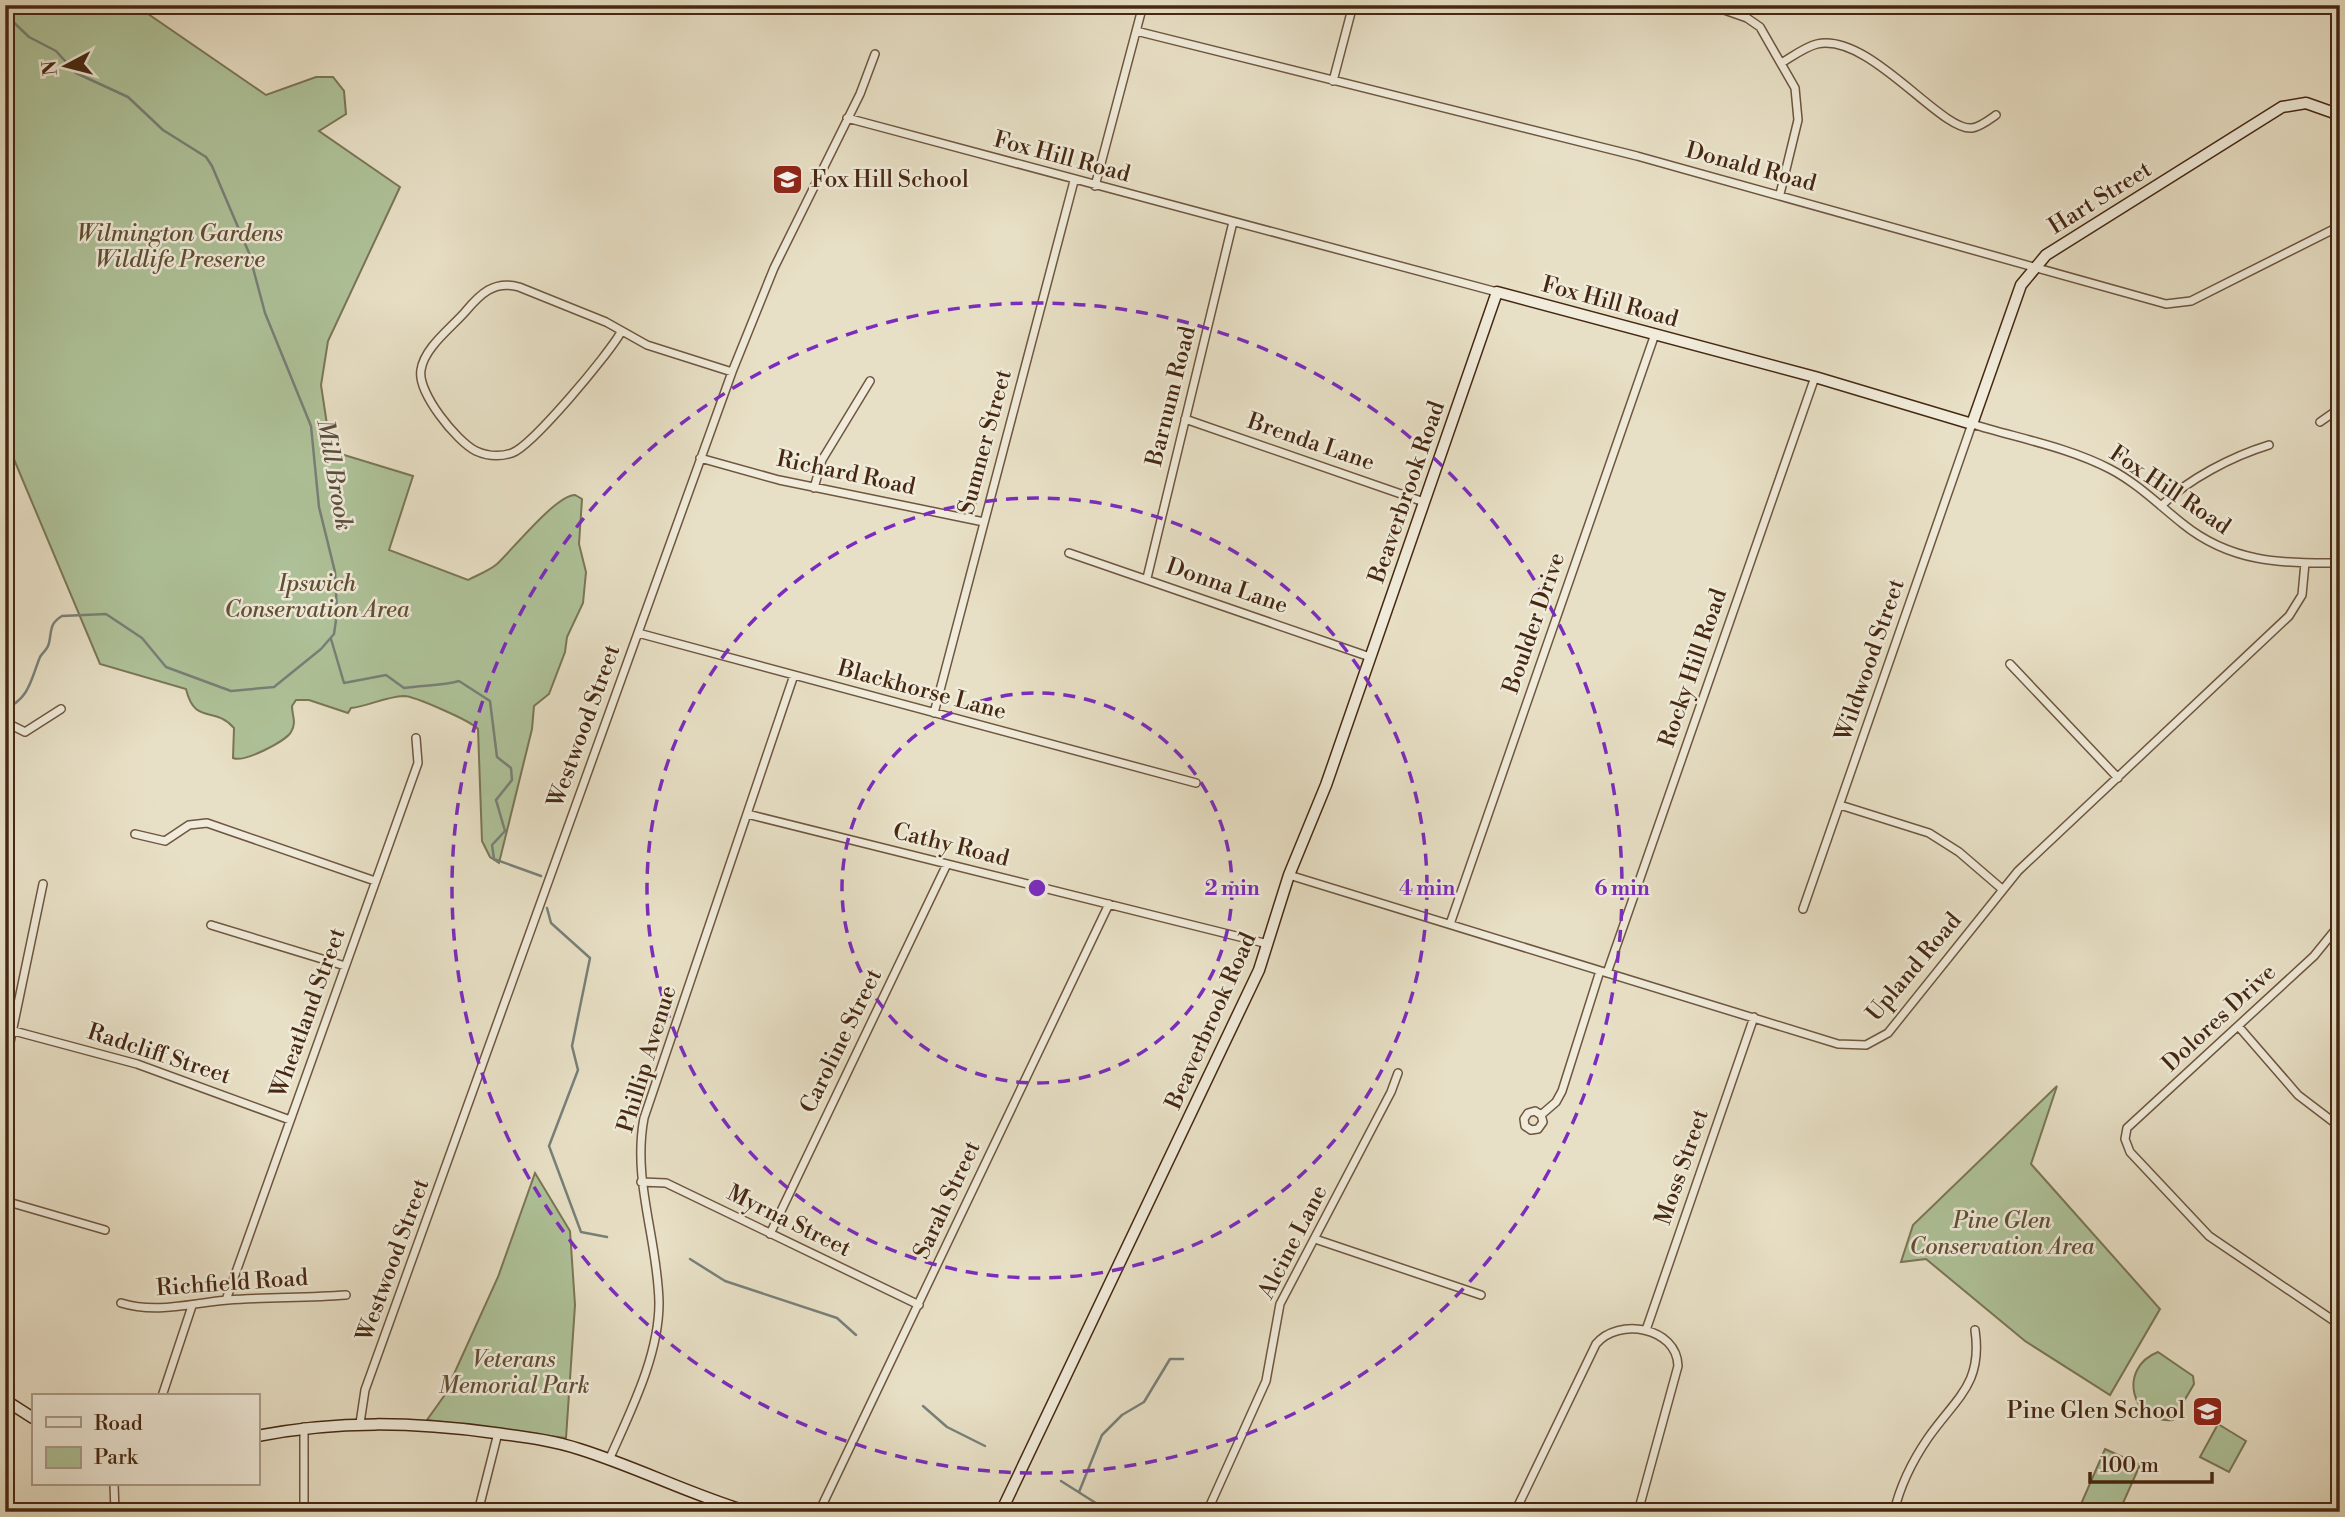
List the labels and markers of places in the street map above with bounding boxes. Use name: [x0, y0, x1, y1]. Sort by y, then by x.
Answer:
school or university icon: Fox Hill School: [771, 163, 805, 197]
place label: Fox Hill School: [811, 166, 969, 194]
centre of rings: [1025, 876, 1049, 900]
school or university icon: Pine Glen School: [2191, 1394, 2225, 1428]
place label: Pine Glen School: [2007, 1397, 2185, 1425]

